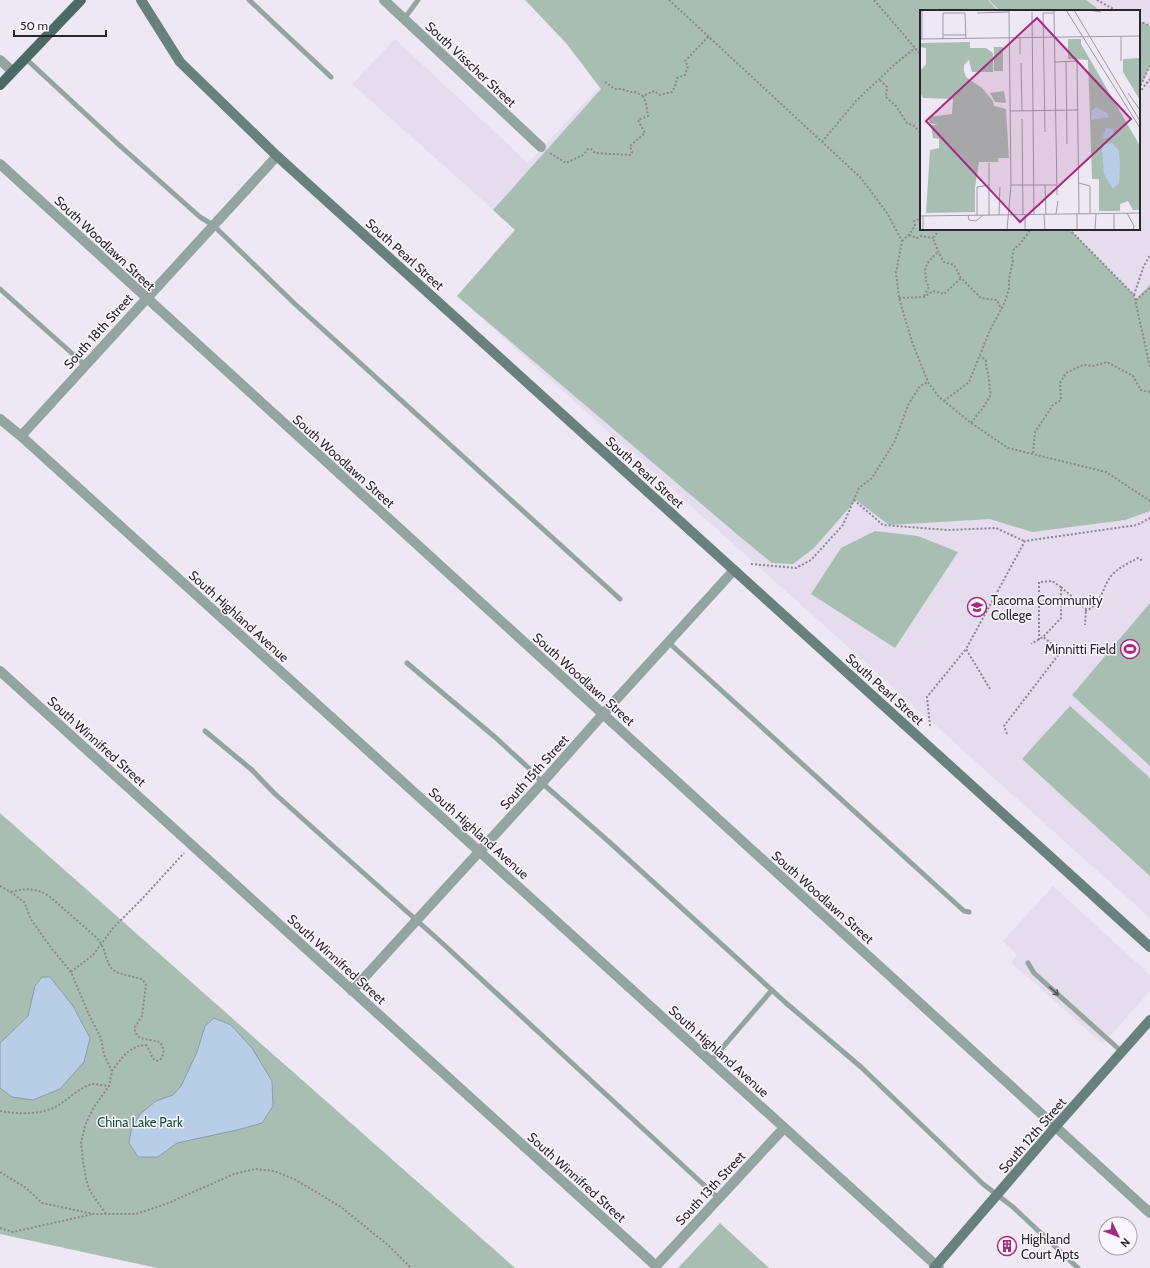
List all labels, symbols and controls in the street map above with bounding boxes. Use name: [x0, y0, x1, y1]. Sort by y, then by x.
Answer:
inset map: [920, 10, 1140, 230]
scale bar: [14, 12, 106, 38]
text: 50 m: [20, 18, 48, 33]
street label: South Visscher Street: [422, 18, 520, 110]
street label: South Woodlawn Street: [51, 192, 159, 294]
street label: South Pearl Street: [363, 215, 448, 294]
street label: South 18th Street: [60, 290, 136, 372]
street label: South Woodlawn Street: [290, 411, 399, 511]
street label: South Pearl Street: [603, 433, 688, 512]
street label: South Highland Avenue: [186, 567, 293, 665]
place label: Tacoma Community College: [991, 592, 1103, 623]
school or university icon: Tacoma Community College: [966, 596, 988, 618]
street label: South Woodlawn Street: [530, 629, 639, 729]
sports icon: Minnitti Field: [1119, 638, 1141, 660]
place label: Minnitti Field: [1045, 641, 1116, 657]
street label: South Pearl Street: [843, 650, 928, 729]
street label: South Winnifred Street: [45, 693, 150, 790]
street label: South 15th Street: [496, 731, 572, 813]
street label: South Highland Avenue: [426, 784, 533, 882]
street label: South Woodlawn Street: [769, 847, 878, 947]
street label: South Winnifred Street: [285, 911, 390, 1008]
one-way arrow: [1049, 986, 1059, 995]
street label: South Highland Avenue: [666, 1002, 773, 1100]
street label: South 12th Street: [995, 1094, 1070, 1176]
park label: China Lake Park: [97, 1114, 183, 1130]
street label: South Winnifred Street: [525, 1129, 630, 1226]
street label: South 13th Street: [672, 1147, 749, 1228]
north arrow: [1098, 1216, 1138, 1256]
place label: Highland Court Apts: [1021, 1231, 1080, 1262]
building icon: Highland Court Apts: [996, 1235, 1018, 1257]
text: N: [1118, 1235, 1133, 1250]

